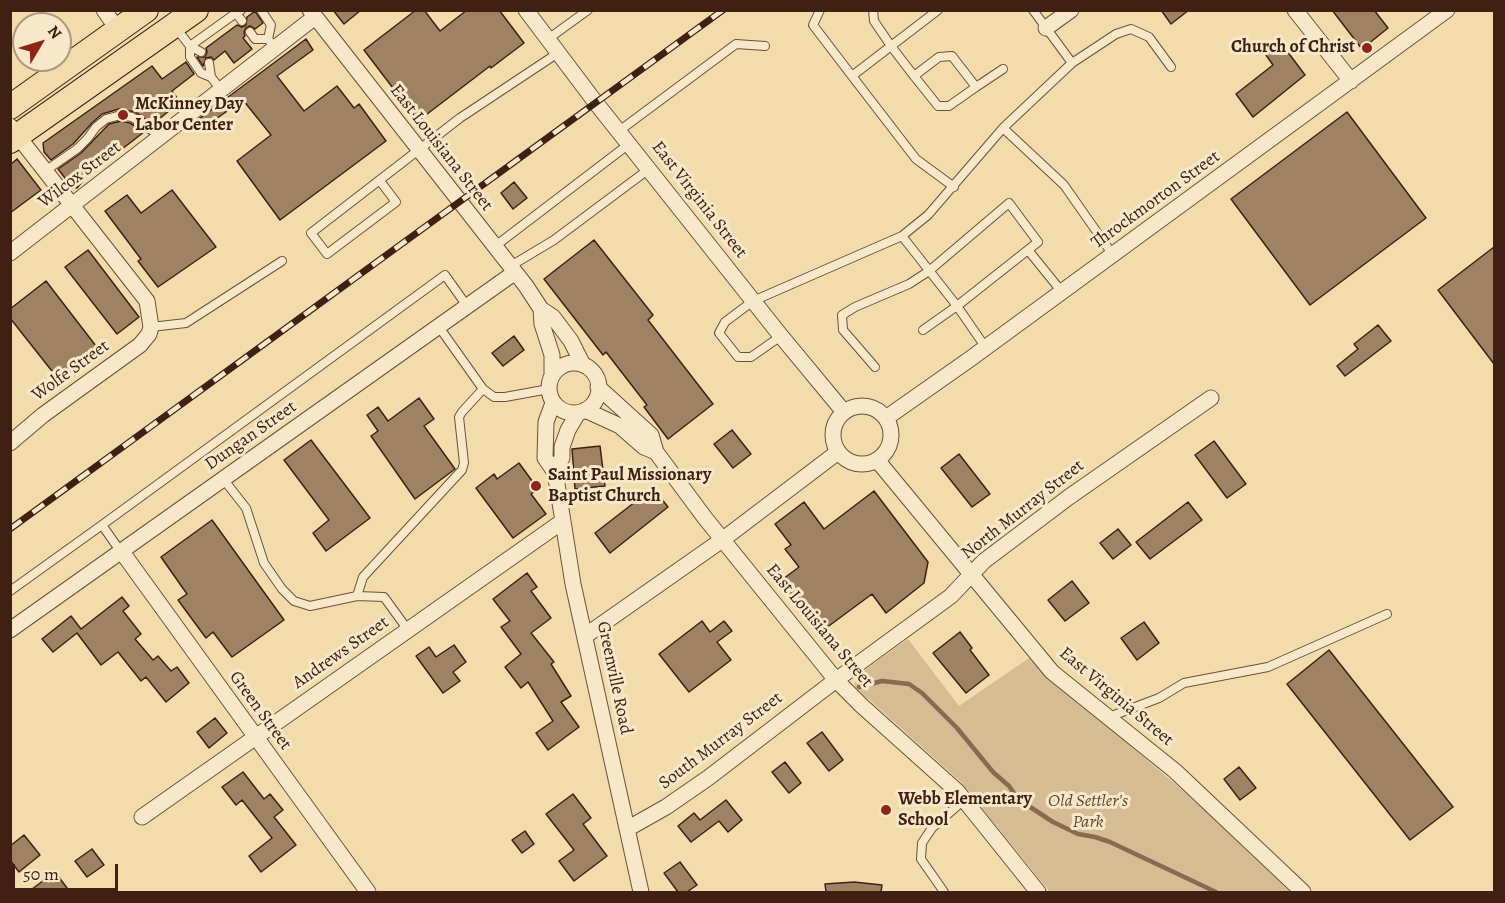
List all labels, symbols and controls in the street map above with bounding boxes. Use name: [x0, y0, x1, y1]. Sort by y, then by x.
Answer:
north arrow: [12, 12, 72, 72]
text: N: [42, 21, 67, 44]
place label: Church of Christ: [1231, 37, 1355, 59]
marker: Church of Christ: [1360, 41, 1374, 55]
street label: East Louisiana Street: [385, 80, 497, 216]
place label: McKinney Day Labor Center: [135, 94, 243, 136]
marker: McKinney Day Labor Center: [116, 108, 130, 122]
street label: Wilcox Street: [34, 137, 126, 213]
street label: East Virginia Street: [647, 137, 751, 263]
street label: Throckmorton Street: [1088, 146, 1224, 254]
street label: Wolfe Street: [28, 336, 114, 406]
street label: Dungan Street: [201, 396, 301, 476]
street label: North Murray Street: [957, 455, 1089, 565]
place label: Saint Paul Missionary Baptist Church: [548, 465, 711, 508]
marker: Saint Paul Missionary Baptist Church: [529, 479, 543, 493]
street label: East Louisiana Street: [761, 560, 877, 692]
street label: Andrews Street: [289, 612, 393, 694]
street label: Greenville Road: [591, 620, 637, 736]
street label: East Virginia Street: [1054, 643, 1178, 751]
street label: Green Street: [224, 667, 296, 755]
street label: South Murray Street: [655, 688, 787, 794]
place label: Webb Elementary School: [898, 789, 1032, 832]
park label: Old Settler's Park: [1048, 791, 1128, 834]
marker: Webb Elementary School: [879, 803, 893, 817]
scale bar: [15, 852, 122, 890]
text: 50 m: [23, 862, 59, 886]

